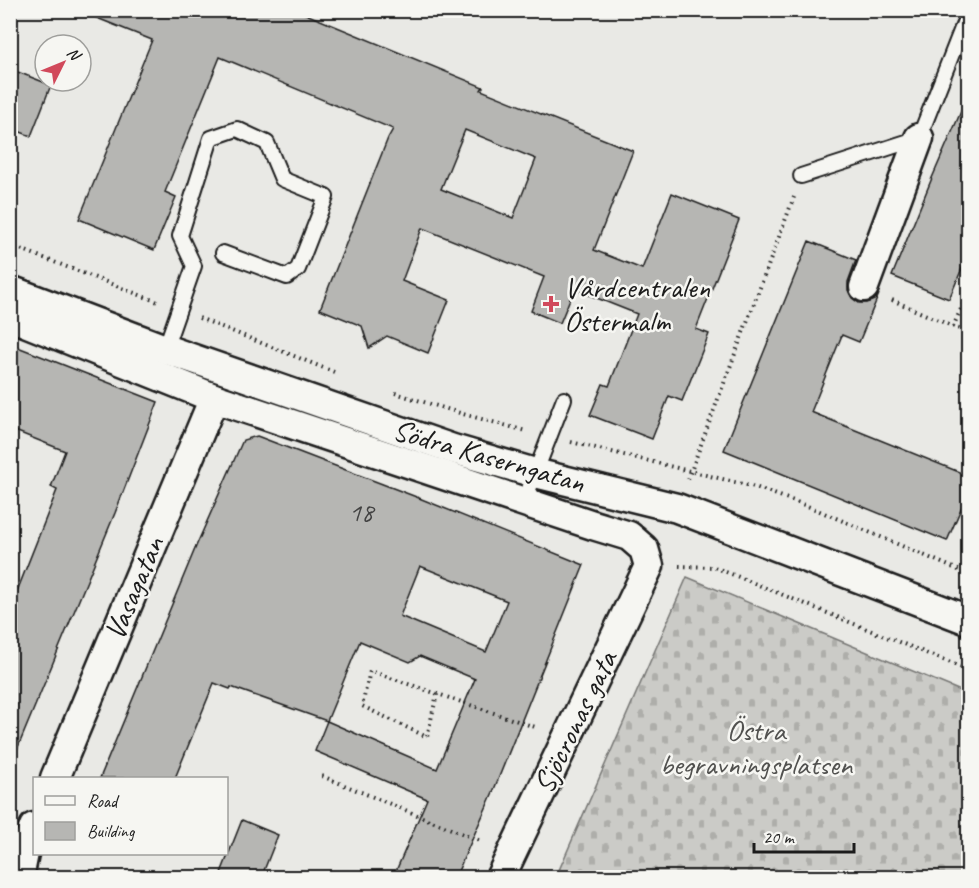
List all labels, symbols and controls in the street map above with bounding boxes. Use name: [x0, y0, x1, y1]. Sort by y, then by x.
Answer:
north arrow: [33, 33, 93, 93]
text: N: [63, 43, 86, 66]
place label: Vårdcentralen Östermalm: [564, 268, 710, 340]
marker: Vårdcentralen Östermalm: [542, 295, 560, 313]
street label: Södra Kaserngatan: [389, 410, 590, 502]
house number: 18: [349, 495, 376, 529]
street label: Vasagatan: [95, 529, 173, 645]
street label: Sjöcronas gata: [524, 643, 626, 799]
park label: Östra begravningsplatsen: [660, 711, 854, 783]
legend: [33, 777, 228, 855]
text: Road: [87, 790, 120, 812]
scale bar: [754, 816, 854, 854]
text: Building: [87, 820, 136, 842]
text: 20 m: [763, 826, 796, 848]

